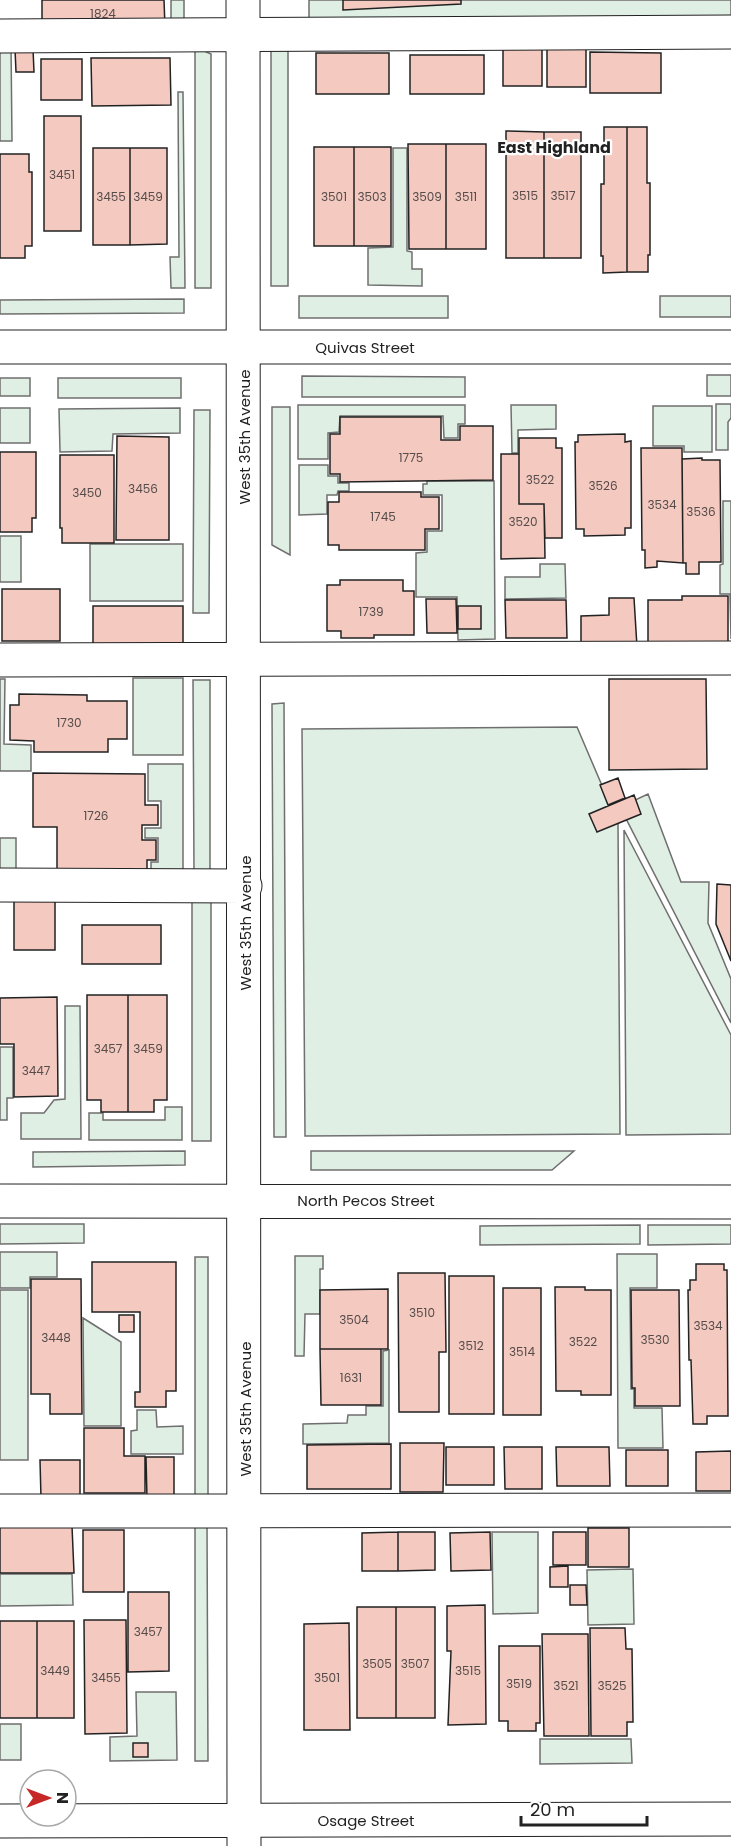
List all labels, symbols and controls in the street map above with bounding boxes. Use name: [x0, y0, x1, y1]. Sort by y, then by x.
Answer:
house number: 1824: [90, 5, 116, 22]
district label: East Highland: [497, 136, 611, 159]
house number: 3451: [49, 166, 75, 183]
house number: 3515: [512, 187, 538, 204]
house number: 3517: [551, 187, 576, 204]
house number: 3455: [96, 188, 126, 205]
house number: 3459: [133, 188, 163, 205]
house number: 3501: [321, 188, 347, 205]
house number: 3503: [357, 188, 387, 205]
house number: 3509: [412, 188, 442, 205]
house number: 3511: [455, 188, 477, 205]
street label: Quivas Street: [315, 337, 415, 358]
street label: West 35th Avenue: [234, 370, 255, 504]
house number: 1775: [399, 449, 423, 466]
house number: 3522: [526, 471, 554, 488]
house number: 3526: [588, 477, 618, 494]
house number: 3456: [128, 480, 158, 497]
house number: 3450: [72, 484, 102, 501]
house number: 3534: [647, 496, 677, 513]
house number: 3536: [686, 503, 716, 520]
house number: 1745: [370, 508, 396, 525]
house number: 3520: [508, 513, 538, 530]
house number: 1739: [358, 603, 384, 620]
house number: 1730: [57, 714, 82, 731]
house number: 1726: [84, 807, 108, 824]
street label: West 35th Avenue: [235, 856, 256, 990]
house number: 3457: [94, 1040, 123, 1057]
house number: 3459: [133, 1040, 163, 1057]
house number: 3447: [22, 1062, 51, 1079]
street label: North Pecos Street: [297, 1190, 435, 1211]
house number: 3510: [409, 1304, 435, 1321]
house number: 3504: [339, 1311, 369, 1328]
house number: 3534: [693, 1317, 723, 1334]
house number: 3448: [41, 1329, 71, 1346]
house number: 3530: [640, 1331, 670, 1348]
house number: 3522: [569, 1333, 597, 1350]
house number: 3512: [458, 1337, 484, 1354]
street label: West 35th Avenue: [235, 1342, 256, 1476]
house number: 3514: [509, 1343, 535, 1360]
house number: 1631: [340, 1369, 362, 1386]
house number: 3457: [134, 1623, 163, 1640]
house number: 3505: [362, 1655, 392, 1672]
house number: 3507: [401, 1655, 430, 1672]
house number: 3449: [40, 1662, 70, 1679]
house number: 3515: [455, 1662, 481, 1679]
house number: 3455: [91, 1669, 121, 1686]
house number: 3501: [314, 1669, 340, 1686]
house number: 3519: [506, 1675, 532, 1692]
house number: 3521: [553, 1677, 579, 1694]
house number: 3525: [597, 1677, 627, 1694]
north arrow: [18, 1768, 78, 1828]
scale bar: [521, 1789, 647, 1827]
text: N: [51, 1792, 74, 1804]
text: 20 m: [530, 1797, 575, 1822]
street label: Osage Street: [317, 1810, 415, 1831]

